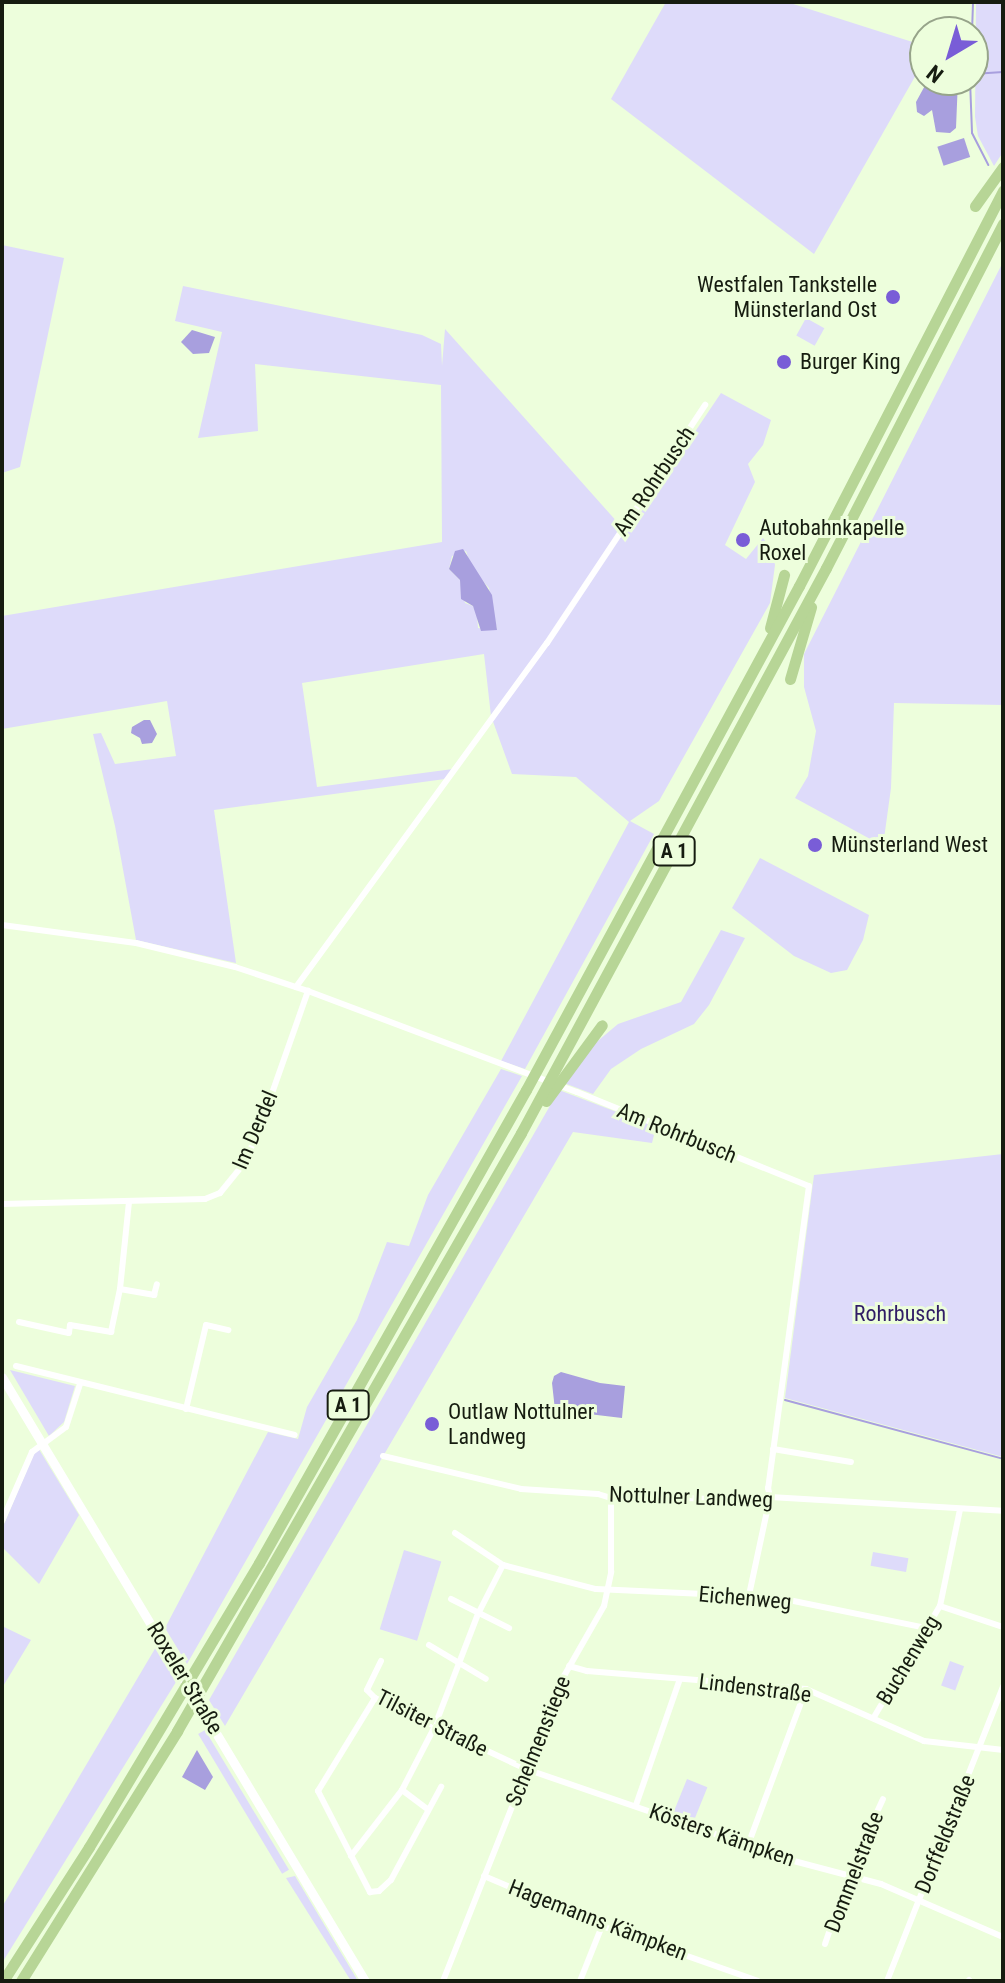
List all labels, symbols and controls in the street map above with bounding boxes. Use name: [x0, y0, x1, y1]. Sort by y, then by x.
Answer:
north arrow: [909, 16, 989, 96]
text: N: [922, 60, 948, 88]
place label: Westfalen Tankstelle Münsterland Ost: [697, 271, 877, 322]
marker: Westfalen Tankstelle Münsterland Ost: [884, 288, 902, 306]
place label: Burger King: [800, 349, 901, 375]
marker: Burger King: [775, 353, 793, 371]
street label: Am Rohrbusch: [608, 421, 700, 541]
place label: Autobahnkapelle Roxel: [759, 514, 904, 566]
marker: Autobahnkapelle Roxel: [734, 531, 752, 549]
place label: Münsterland West: [831, 832, 988, 858]
road number: A 1: [652, 835, 696, 867]
marker: Münsterland West: [806, 836, 824, 854]
street label: Im Derdel: [227, 1087, 283, 1173]
street label: Am Rohrbusch: [613, 1097, 741, 1169]
park label: Rohrbusch: [854, 1301, 946, 1327]
road number: A 1: [326, 1389, 370, 1421]
place label: Outlaw Nottulner Landweg: [448, 1398, 594, 1450]
marker: Outlaw Nottulner Landweg: [423, 1415, 441, 1433]
street label: Nottulner Landweg: [609, 1481, 773, 1513]
street label: Eichenweg: [697, 1581, 793, 1615]
street label: Buchenweg: [871, 1610, 945, 1710]
street label: Roxeler Straße: [141, 1617, 229, 1739]
street label: Lindenstraße: [697, 1668, 813, 1708]
street label: Schelmenstiege: [500, 1672, 576, 1810]
street label: Tilsiter Straße: [372, 1684, 492, 1762]
street label: Dorffeldstraße: [909, 1771, 981, 1897]
street label: Kösters Kämpken: [646, 1798, 798, 1872]
street label: Dommelstraße: [819, 1808, 889, 1936]
street label: Hagemanns Kämpken: [505, 1874, 691, 1966]

